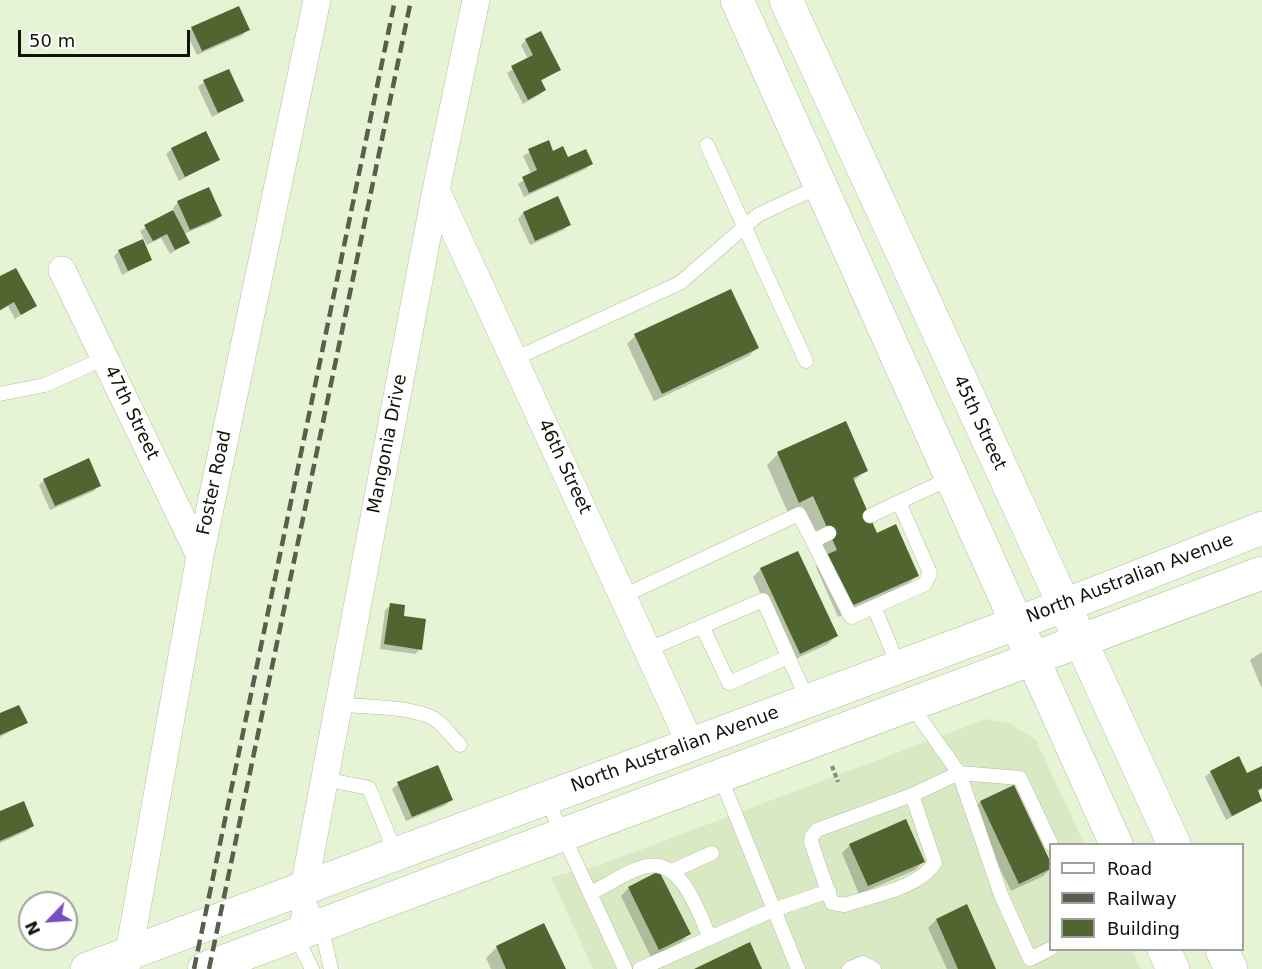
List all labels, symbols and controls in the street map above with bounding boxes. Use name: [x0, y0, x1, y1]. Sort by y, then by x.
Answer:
scale bar: [21, 18, 194, 56]
text: 50 m: [29, 30, 75, 51]
street label: 47th Street: [99, 363, 163, 463]
street label: Mangonia Drive: [364, 372, 412, 516]
street label: 45th Street: [948, 372, 1010, 474]
street label: 46th Street: [533, 416, 595, 518]
street label: Foster Road: [193, 429, 237, 537]
street label: North Australian Avenue: [1024, 530, 1236, 628]
street label: North Australian Avenue: [568, 702, 782, 798]
legend: [1049, 843, 1244, 951]
text: Road: [1107, 858, 1152, 879]
text: Railway: [1107, 888, 1177, 909]
north arrow: [18, 891, 78, 951]
text: N: [22, 918, 44, 938]
text: Building: [1107, 918, 1180, 939]

